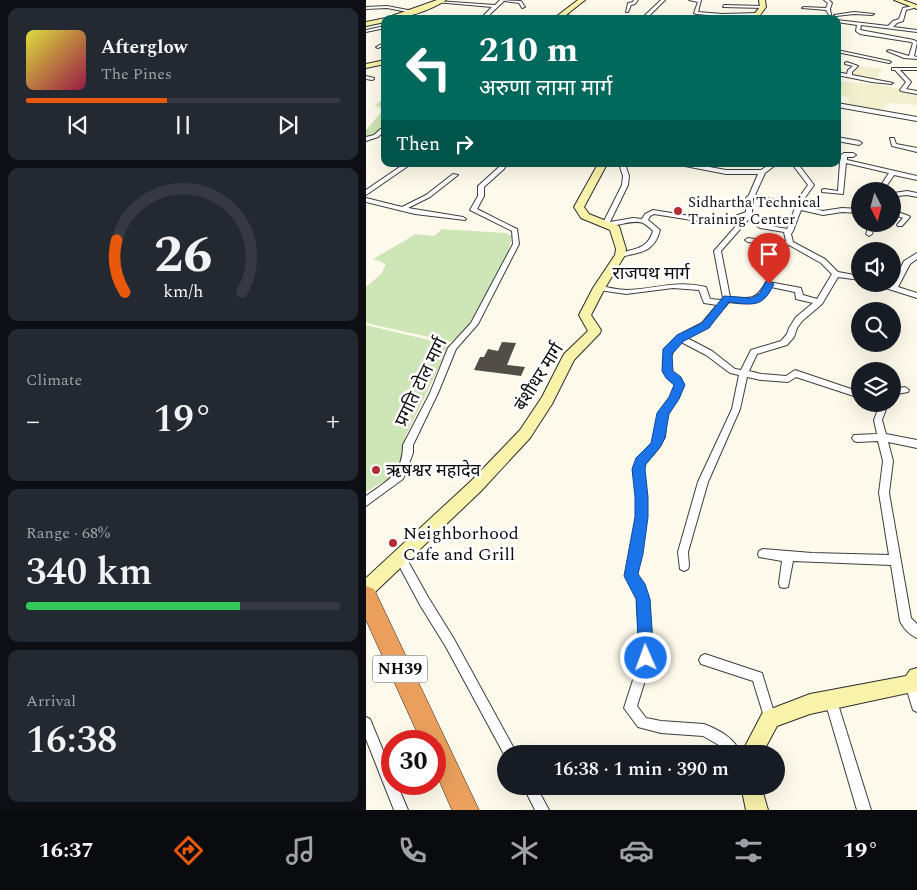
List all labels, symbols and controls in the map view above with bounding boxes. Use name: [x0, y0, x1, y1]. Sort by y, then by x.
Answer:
text: 210 m: [479, 24, 578, 77]
text: Afterglow: [101, 33, 188, 62]
icon: left: [396, 35, 461, 100]
text: The Pines: [101, 62, 172, 86]
text: अरुणा लामा मार्ग: [479, 72, 612, 105]
icon: previous: [64, 111, 92, 139]
icon: pause: [169, 111, 197, 139]
icon: next: [274, 111, 302, 139]
text: Then: [396, 130, 440, 159]
icon: right: [450, 130, 478, 158]
north arrow: [851, 182, 901, 232]
map controls: [851, 182, 901, 412]
place label: Sidhartha Technical Training Center: [688, 191, 821, 231]
marker: Sidhartha Technical Training Center: [672, 205, 684, 217]
text: 26: [154, 216, 212, 295]
pin: [748, 233, 790, 284]
icon: arrive: [755, 240, 783, 268]
button: sound: [851, 242, 901, 292]
street label: राजपथ मार्ग: [612, 260, 691, 287]
text: km/h: [163, 278, 203, 305]
button: search: [851, 302, 901, 352]
street label: प्रगति टोल मार्ग: [388, 332, 455, 431]
street label: बंशीधर मार्ग: [508, 337, 571, 416]
button: layers: [851, 362, 901, 412]
text: Climate: [26, 368, 82, 392]
text: 19°: [153, 391, 213, 449]
text: −: [26, 400, 40, 443]
text: +: [326, 400, 340, 443]
place label: ऋषश्वर महादेव: [386, 457, 482, 484]
marker: ऋषश्वर महादेव: [370, 464, 382, 476]
place label: Neighborhood Cafe and Grill: [403, 520, 519, 568]
text: Range · 68%: [26, 521, 110, 545]
marker: Neighborhood Cafe and Grill: [387, 537, 399, 549]
text: 340 km: [26, 544, 152, 602]
position arrow: [619, 631, 671, 683]
road number: NH39: [372, 656, 428, 682]
text: Arrival: [26, 689, 76, 713]
text: 16:38: [26, 712, 117, 770]
speed limit sign: 30: [381, 730, 446, 795]
text: 16:38 · 1 min · 390 m: [553, 755, 729, 784]
icon: directions: [171, 833, 206, 868]
icon: music: [283, 833, 318, 868]
icon: phone: [395, 833, 430, 868]
icon: climate: [507, 833, 542, 868]
icon: car: [619, 833, 654, 868]
icon: filters: [731, 833, 766, 868]
text: 16:37: [39, 834, 94, 867]
text: 19°: [843, 834, 878, 867]

